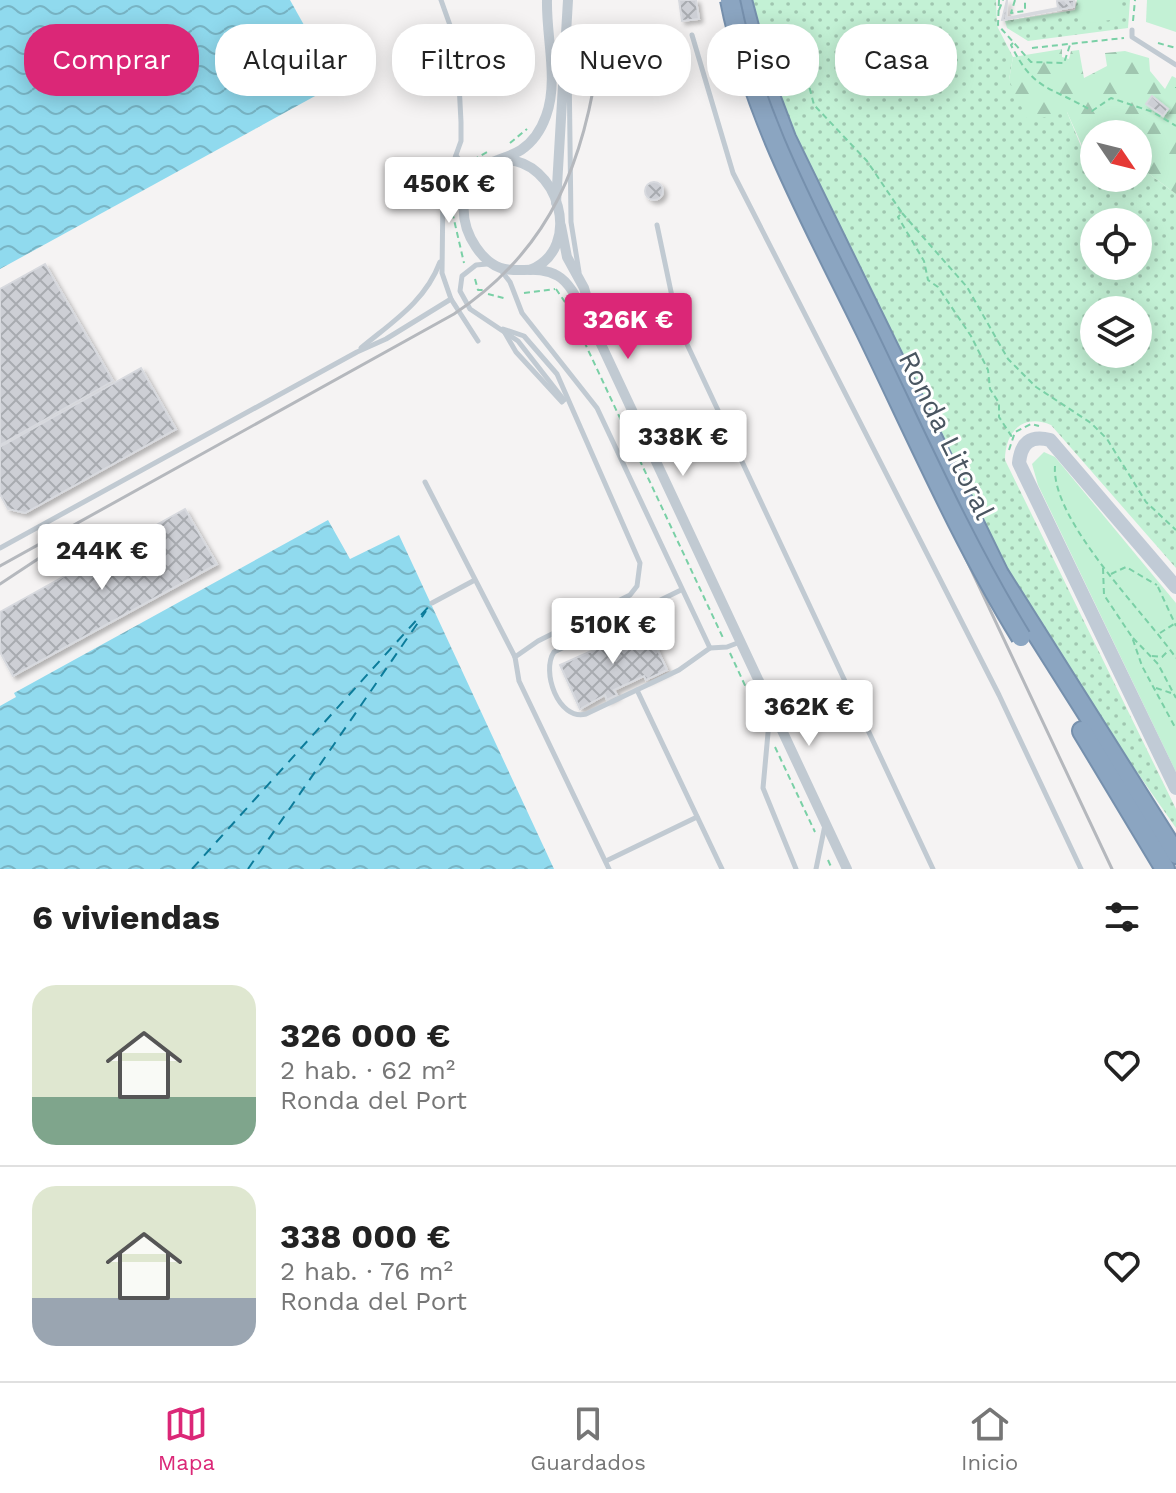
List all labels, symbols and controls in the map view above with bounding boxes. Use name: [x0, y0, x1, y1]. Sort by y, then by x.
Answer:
chip: Comprar: [24, 24, 199, 96]
chip: Alquilar: [215, 24, 376, 96]
chip: Filtros: [392, 24, 535, 96]
chip: Nuevo: [551, 24, 691, 96]
chip: Piso: [707, 24, 819, 96]
chip: Casa: [835, 24, 957, 96]
north arrow: [1080, 120, 1152, 192]
map controls: [1080, 120, 1152, 368]
pin: 450K €: [384, 157, 514, 225]
text: 450K €: [403, 168, 495, 198]
button: locate: [1080, 208, 1152, 280]
pin: 326K €: [563, 293, 693, 361]
button: layers: [1080, 296, 1152, 368]
text: 326K €: [583, 304, 673, 334]
street label: Ronda Litoral: [892, 346, 1002, 525]
pin: 338K €: [618, 410, 748, 478]
text: 338K €: [638, 421, 728, 451]
pin: 244K €: [37, 524, 167, 592]
text: 244K €: [56, 535, 148, 565]
pin: 510K €: [548, 598, 678, 666]
text: 510K €: [570, 609, 656, 639]
pin: 362K €: [744, 680, 874, 748]
text: 362K €: [764, 691, 854, 721]
icon: filters: [1100, 895, 1144, 939]
text: 6 viviendas: [32, 897, 220, 937]
text: 326 000 €: [280, 1015, 450, 1055]
icon: home: [96, 1017, 192, 1113]
icon: heart: [1100, 1043, 1144, 1087]
text: 2 hab. · 62 m²: [280, 1055, 455, 1085]
text: Ronda del Port: [280, 1085, 467, 1115]
text: 338 000 €: [280, 1216, 451, 1256]
icon: home: [96, 1218, 192, 1314]
icon: heart: [1100, 1244, 1144, 1288]
text: 2 hab. · 76 m²: [280, 1256, 453, 1286]
text: Ronda del Port: [280, 1286, 467, 1316]
tab: Mapa: [158, 1402, 215, 1475]
tab: Guardados: [530, 1402, 646, 1475]
tab: Inicio: [961, 1402, 1018, 1475]

